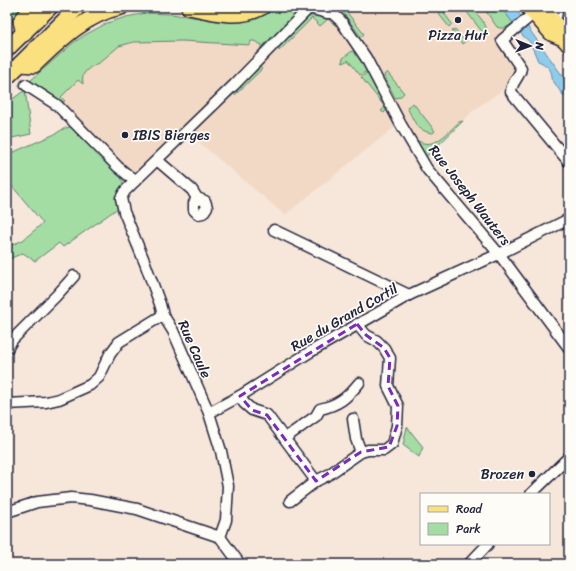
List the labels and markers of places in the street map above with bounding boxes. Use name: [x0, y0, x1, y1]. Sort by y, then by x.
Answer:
marker: Pizza Hut: [453, 15, 463, 25]
place label: Pizza Hut: [428, 23, 489, 48]
place label: IBIS Bierges: [132, 123, 210, 148]
marker: IBIS Bierges: [120, 130, 130, 140]
place label: Brozen: [481, 462, 524, 487]
marker: Brozen: [527, 469, 537, 479]

